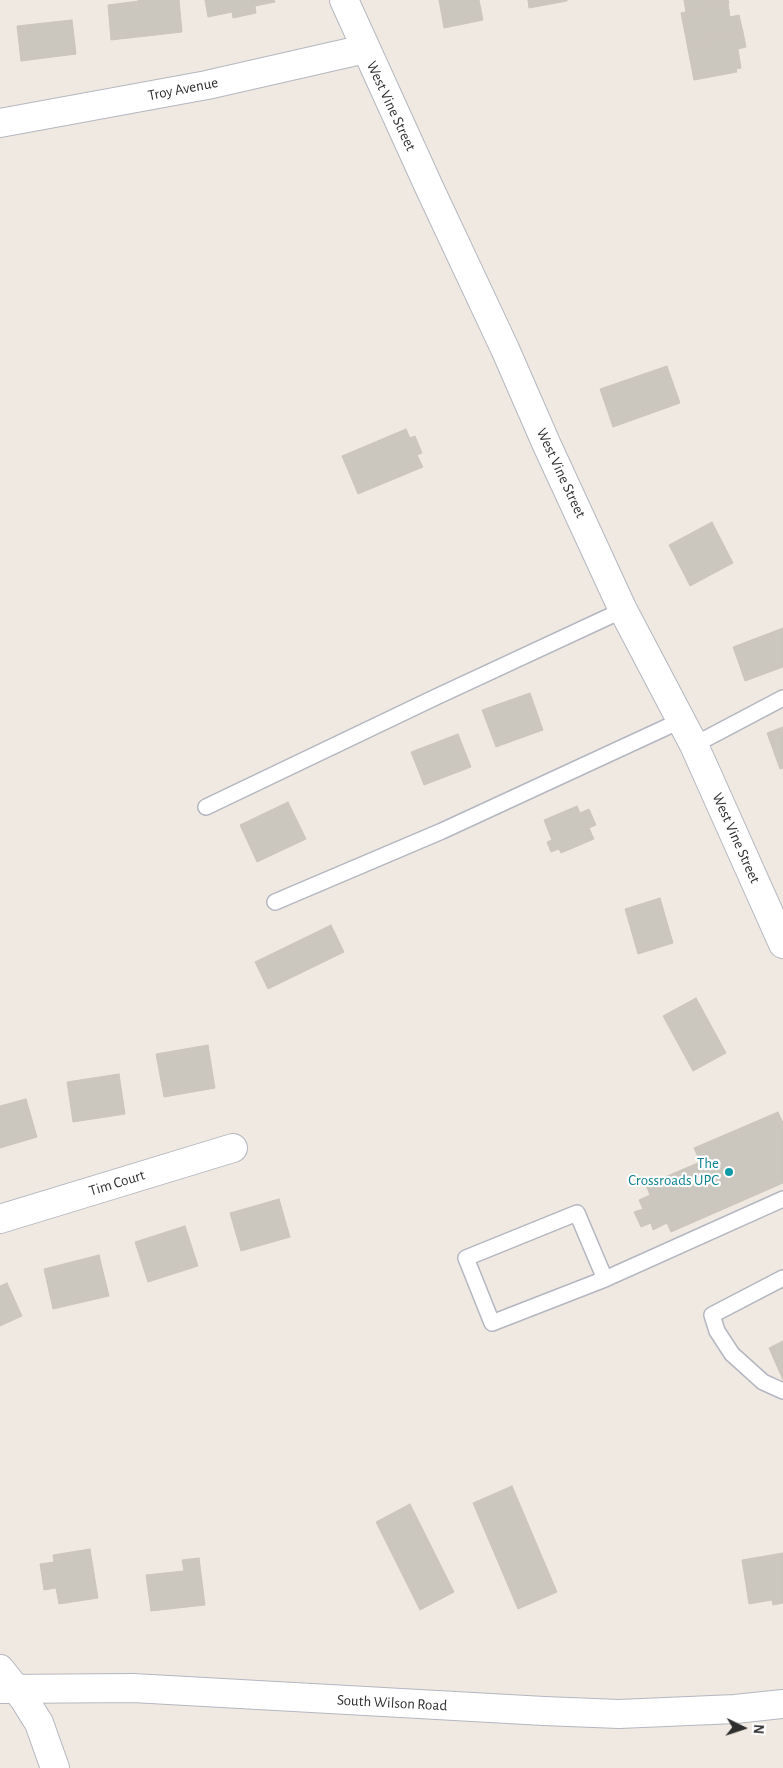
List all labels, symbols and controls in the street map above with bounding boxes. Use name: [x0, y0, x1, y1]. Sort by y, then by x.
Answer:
street label: West Vine Street: [362, 58, 420, 154]
street label: Troy Avenue: [146, 73, 220, 105]
street label: West Vine Street: [532, 425, 590, 521]
street label: West Vine Street: [708, 790, 764, 886]
place label: The Crossroads UPC: [628, 1154, 719, 1189]
street label: Tim Court: [87, 1166, 147, 1200]
marker: The Crossroads UPC: [723, 1166, 735, 1178]
street label: South Wilson Road: [336, 1691, 448, 1715]
north arrow: [718, 1703, 768, 1753]
text: N: [751, 1724, 765, 1734]

